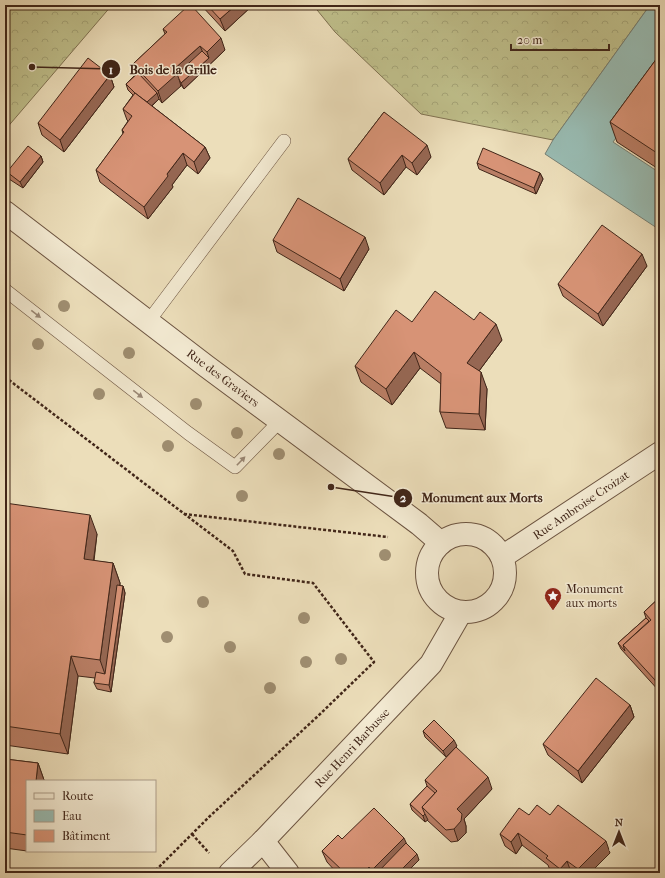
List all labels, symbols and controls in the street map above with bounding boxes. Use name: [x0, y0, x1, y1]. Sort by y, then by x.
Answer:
scale bar: [511, 26, 609, 52]
text: 20 m: [517, 33, 542, 47]
callout: Bois de la Grille: [101, 57, 225, 82]
text: Bois de la Grille: [129, 62, 217, 77]
text: 1: [109, 63, 113, 77]
one-way arrow: [30, 310, 41, 319]
street label: Rue des Graviers: [184, 346, 262, 410]
one-way arrow: [133, 390, 144, 398]
one-way arrow: [236, 456, 246, 466]
street label: Rue Ambroise Croizat: [530, 467, 632, 542]
callout: Monument aux Morts: [393, 485, 551, 510]
text: Monument aux Morts: [420, 490, 543, 505]
text: 2: [400, 491, 407, 505]
place label: Monument aux morts: [566, 582, 624, 610]
place icon: Monument aux morts: [543, 586, 563, 611]
street label: Rue Henri Barbusse: [312, 705, 392, 791]
legend: [26, 780, 156, 852]
text: Route: [62, 789, 94, 803]
text: Eau: [62, 809, 82, 823]
north arrow: [599, 812, 639, 852]
text: N: [615, 816, 624, 829]
text: Bâtiment: [62, 829, 111, 843]

